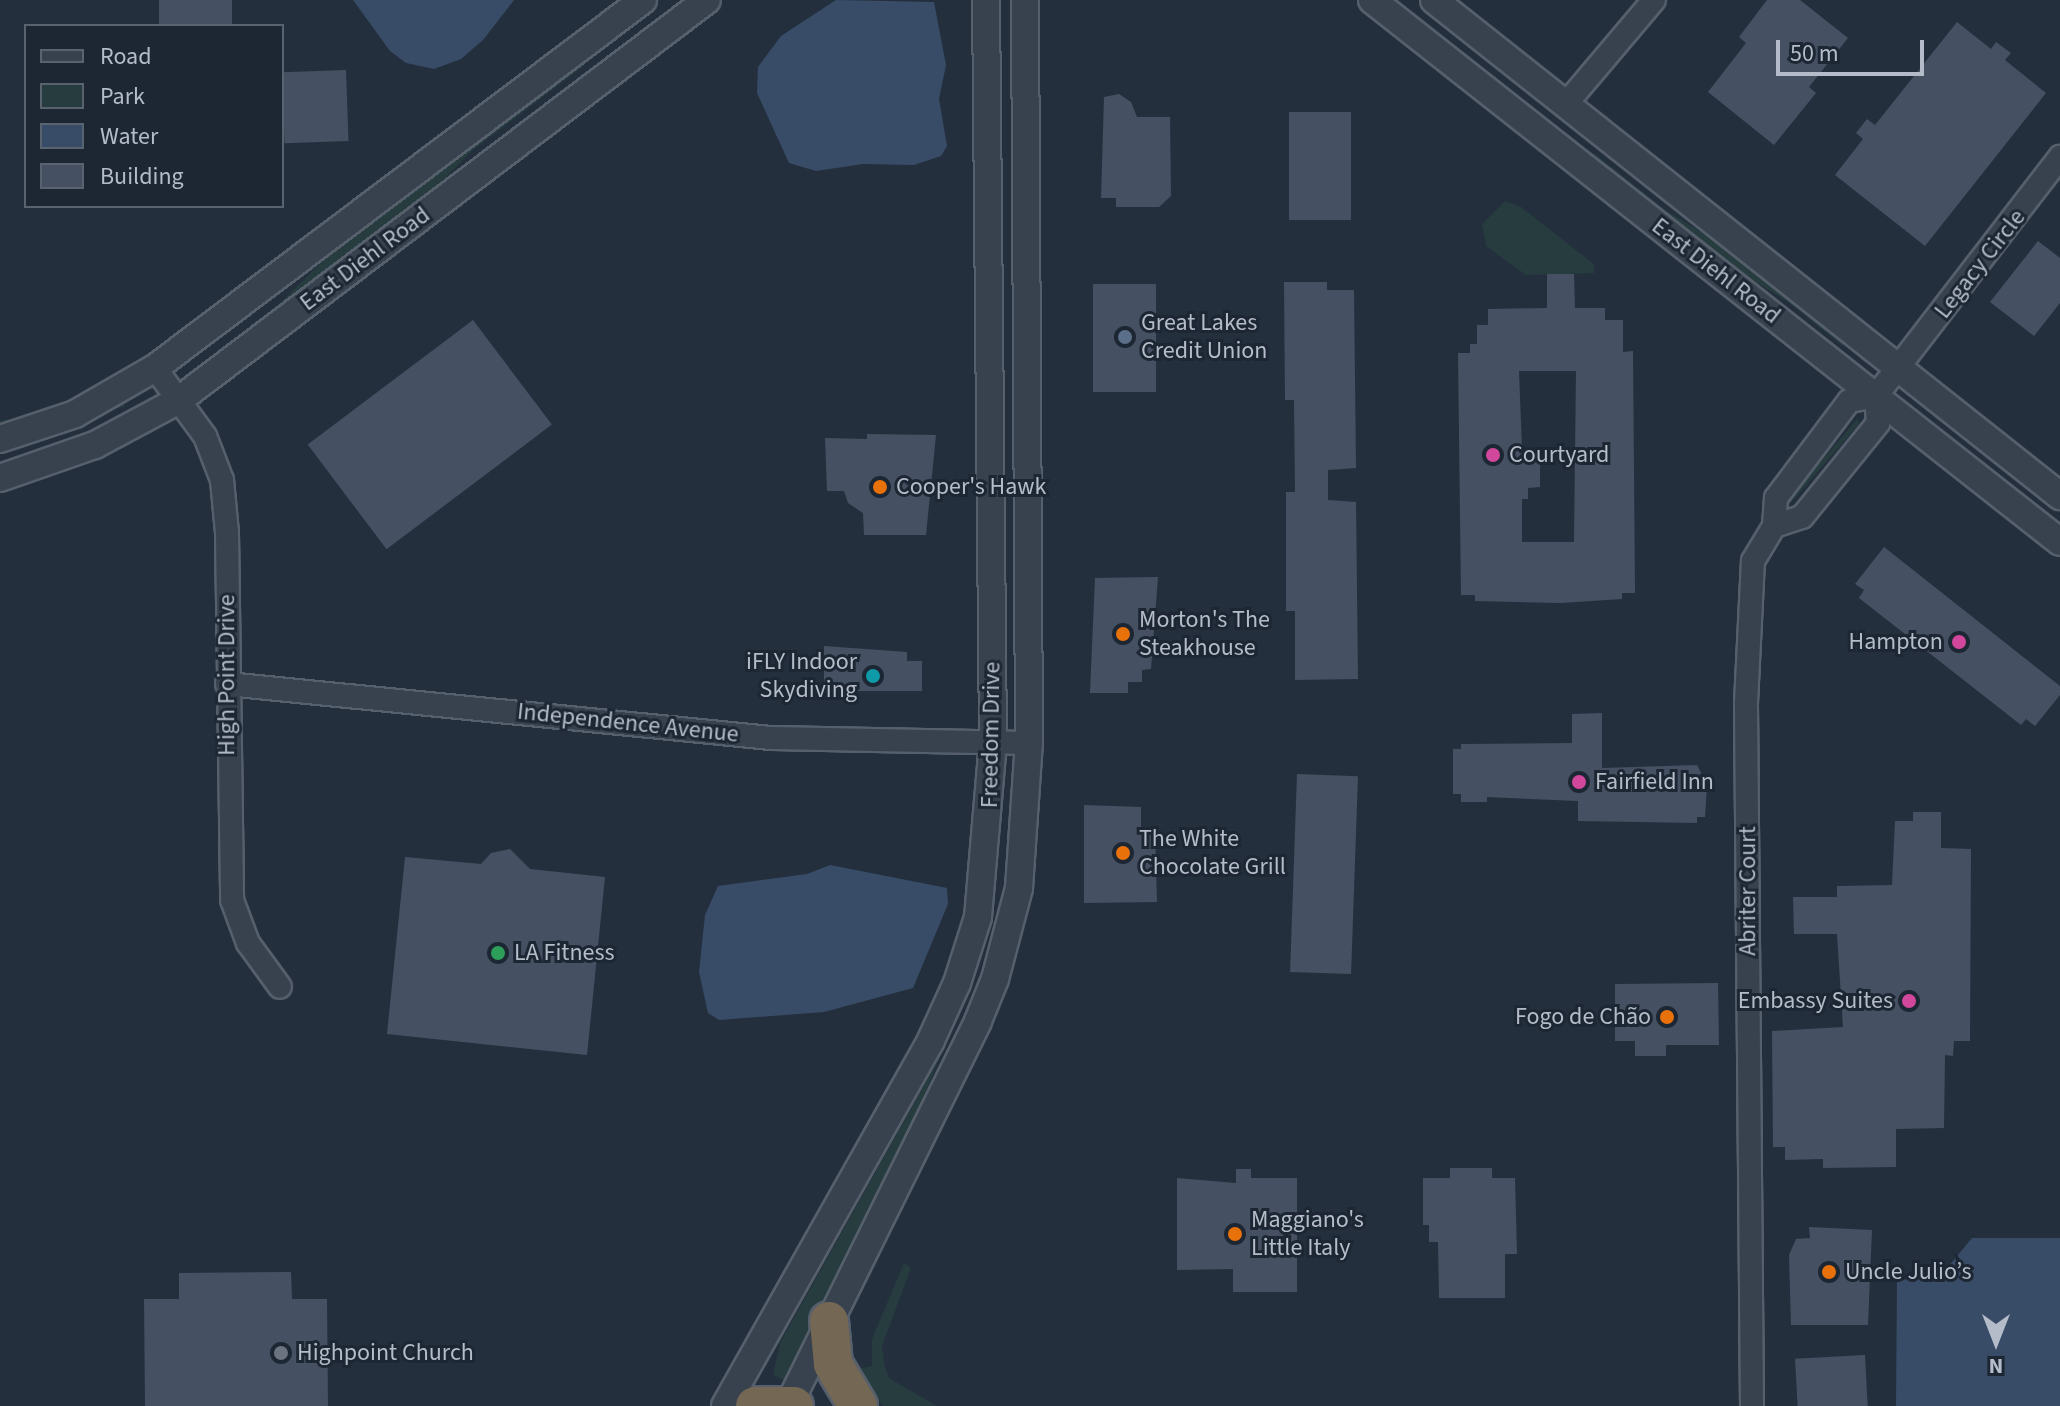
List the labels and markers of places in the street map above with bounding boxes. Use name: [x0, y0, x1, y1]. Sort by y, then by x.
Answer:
place label: Great Lakes Credit Union: [1141, 309, 1267, 365]
marker: Great Lakes Credit Union: [1116, 328, 1134, 346]
place label: Courtyard: [1509, 441, 1609, 469]
marker: Courtyard: [1484, 446, 1502, 464]
place label: Cooper's Hawk: [896, 473, 1047, 501]
marker: Cooper's Hawk: [871, 478, 889, 496]
place label: Morton's The Steakhouse: [1139, 606, 1270, 662]
marker: Morton's The Steakhouse: [1114, 625, 1132, 643]
place label: Hampton: [1849, 628, 1943, 656]
marker: Hampton: [1950, 633, 1968, 651]
place label: iFLY Indoor Skydiving: [746, 648, 857, 704]
marker: iFLY Indoor Skydiving: [864, 667, 882, 685]
place label: Fairfield Inn: [1595, 768, 1714, 796]
marker: Fairfield Inn: [1570, 773, 1588, 791]
place label: The White Chocolate Grill: [1139, 825, 1286, 881]
marker: The White Chocolate Grill: [1114, 844, 1132, 862]
place label: LA Fitness: [514, 939, 615, 967]
marker: LA Fitness: [489, 944, 507, 962]
place label: Embassy Suites: [1738, 987, 1893, 1015]
marker: Embassy Suites: [1900, 992, 1918, 1010]
place label: Fogo de Chão: [1515, 1003, 1651, 1031]
marker: Fogo de Chão: [1658, 1008, 1676, 1026]
place label: Maggiano's Little Italy: [1251, 1206, 1364, 1262]
marker: Maggiano's Little Italy: [1226, 1225, 1244, 1243]
place label: Uncle Julio’s: [1845, 1258, 1972, 1286]
marker: Uncle Julio’s: [1820, 1263, 1838, 1281]
place label: Highpoint Church: [297, 1339, 474, 1367]
marker: Highpoint Church: [272, 1344, 290, 1362]

